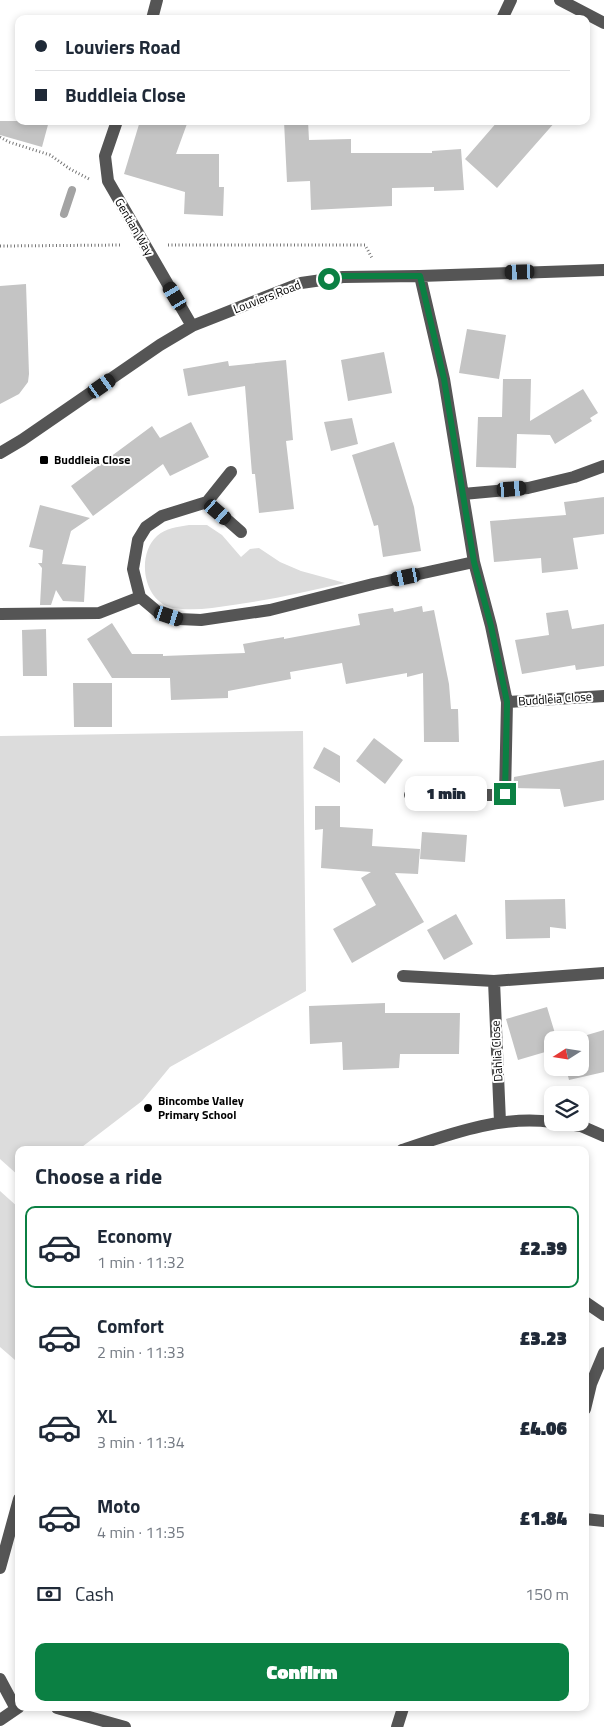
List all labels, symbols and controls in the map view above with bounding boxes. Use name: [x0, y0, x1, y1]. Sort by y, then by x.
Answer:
text: Louviers Road: [65, 32, 181, 61]
text: Buddleia Close: [65, 80, 186, 109]
street label: Gentian Way: [110, 194, 159, 259]
car: [504, 264, 535, 280]
route start: [318, 268, 340, 290]
street label: Louviers Road: [230, 275, 303, 318]
car: [160, 279, 189, 313]
car: [85, 371, 118, 401]
place label: Buddleia Close: [54, 450, 130, 469]
marker: Buddleia Close: [38, 454, 50, 466]
car: [496, 480, 527, 498]
car: [201, 496, 234, 528]
car: [389, 567, 422, 587]
car: [152, 604, 185, 628]
street label: Buddleia Close: [517, 686, 592, 711]
callout: 1 min: [405, 776, 488, 812]
text: 1 min: [426, 781, 466, 805]
route end: [494, 783, 516, 805]
street label: Dahlia Close: [485, 1020, 508, 1082]
north arrow: [544, 1031, 589, 1076]
map controls: [544, 1031, 589, 1131]
button: layers: [544, 1086, 589, 1131]
place label: Bincombe Valley Primary School: [158, 1091, 244, 1124]
marker: Bincombe Valley Primary School: [142, 1102, 154, 1114]
text: Choose a ride: [35, 1159, 162, 1193]
text: Economy: [97, 1221, 172, 1250]
icon: car: [37, 1225, 82, 1270]
text: £2.39: [520, 1233, 567, 1262]
text: 1 min · 11:32: [97, 1250, 185, 1274]
text: Comfort: [97, 1311, 164, 1340]
icon: car: [37, 1315, 82, 1360]
text: £3.23: [520, 1323, 567, 1352]
text: 2 min · 11:33: [97, 1340, 185, 1364]
text: XL: [97, 1401, 117, 1430]
icon: car: [37, 1405, 82, 1450]
text: £4.06: [520, 1413, 567, 1442]
text: 3 min · 11:34: [97, 1430, 185, 1454]
text: Moto: [97, 1491, 140, 1520]
icon: car: [37, 1495, 82, 1540]
text: £1.84: [520, 1503, 567, 1532]
text: 4 min · 11:35: [97, 1520, 185, 1544]
text: Cash: [75, 1579, 114, 1608]
icon: cash: [35, 1580, 63, 1608]
text: 150 m: [525, 1582, 569, 1606]
button: Confirm: [35, 1643, 569, 1701]

